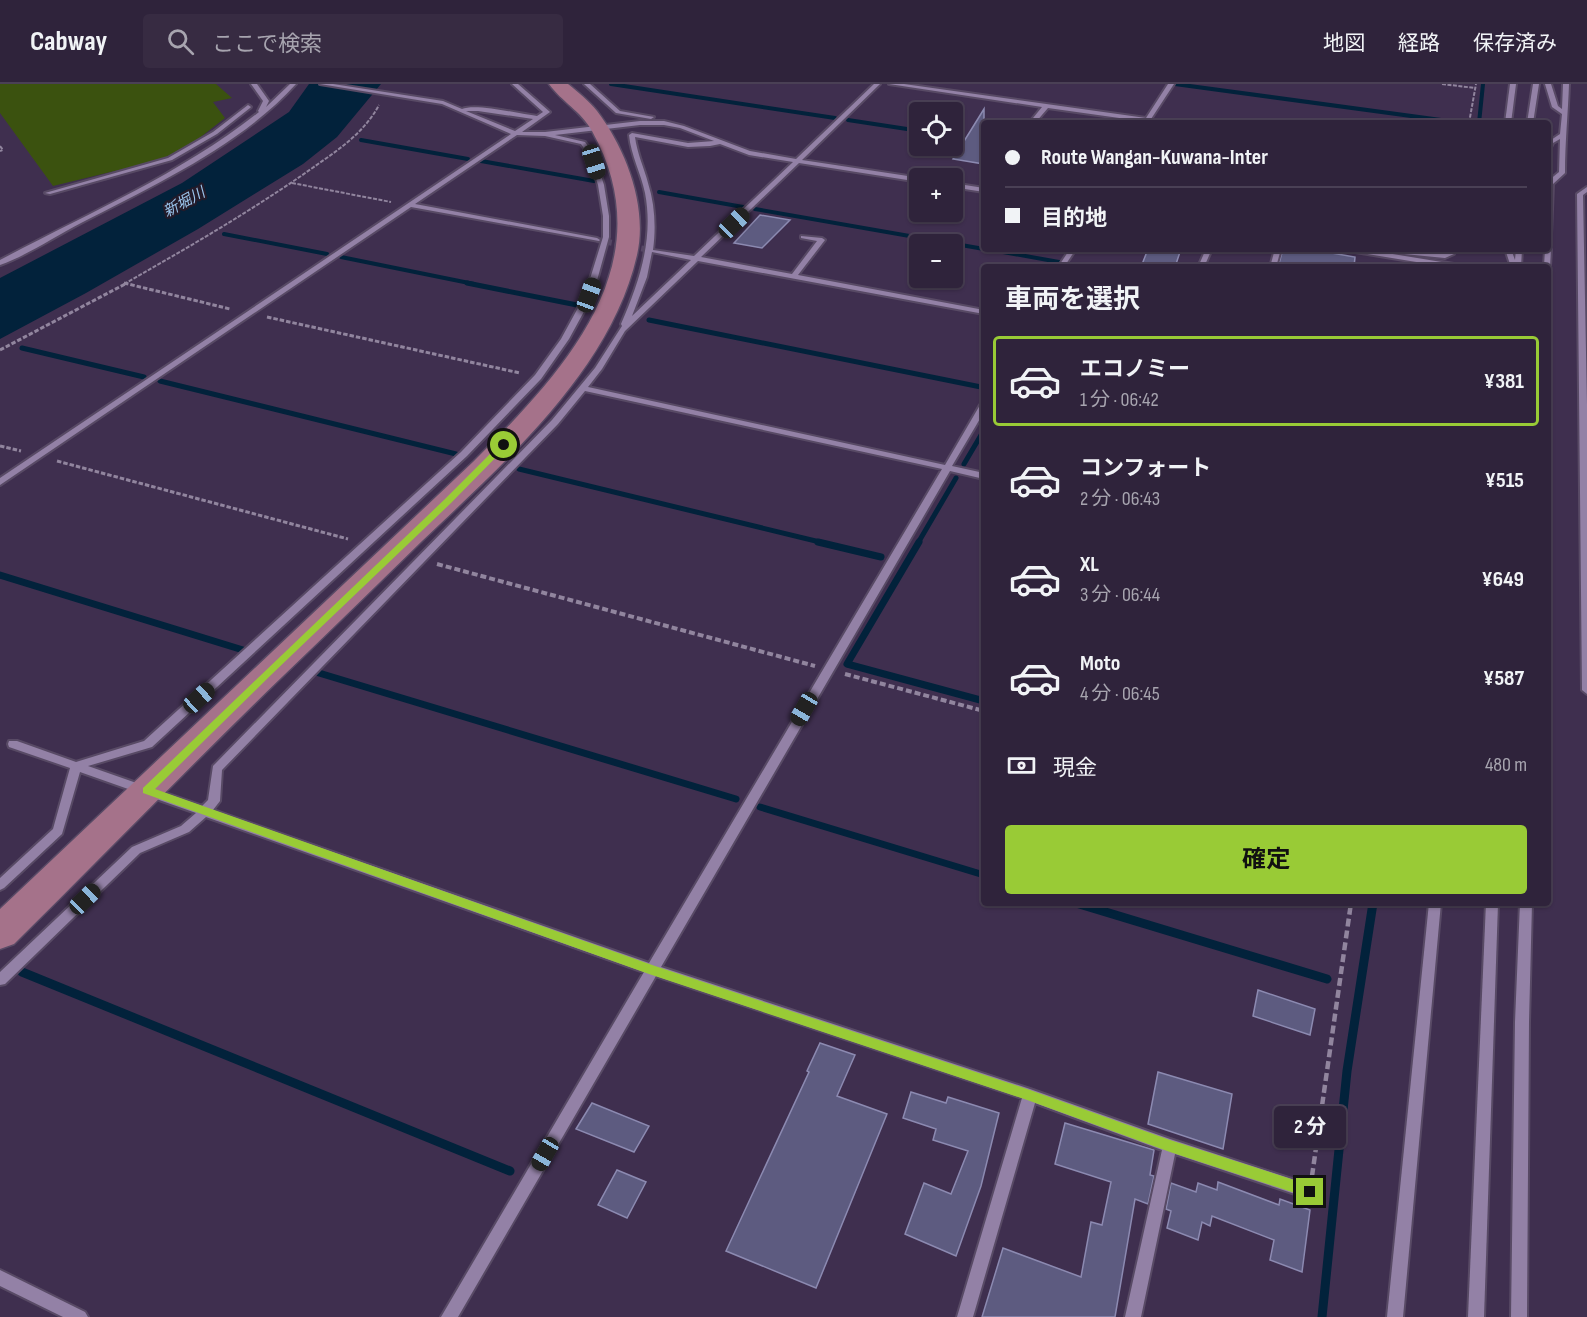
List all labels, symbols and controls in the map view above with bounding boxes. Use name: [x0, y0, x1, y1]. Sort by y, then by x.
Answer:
search box: [143, 14, 563, 68]
text: Cabway: [30, 25, 107, 58]
icon: search: [164, 25, 197, 58]
text: ここで検索: [212, 31, 322, 58]
text: 地図: [1323, 31, 1365, 56]
text: 経路: [1398, 31, 1440, 56]
text: 保存済み: [1473, 31, 1557, 56]
map controls: [909, 102, 963, 288]
button: locate: [909, 102, 963, 156]
car: [580, 142, 608, 182]
text: Route Wangan-Kuwana-Inter: [1041, 144, 1268, 171]
button: +: [909, 168, 963, 222]
water label: 新堀川: [160, 182, 210, 222]
car: [715, 204, 753, 242]
text: 目的地: [1041, 205, 1107, 232]
button: −: [909, 234, 963, 288]
car: [574, 275, 604, 315]
text: 車両を選択: [1005, 284, 1140, 316]
icon: car: [1008, 354, 1062, 408]
text: エコノミー: [1080, 356, 1190, 383]
text: ¥381: [1484, 368, 1524, 395]
text: 1 分 · 06:42: [1080, 388, 1159, 412]
route start: [490, 431, 517, 458]
icon: car: [1008, 453, 1062, 507]
text: コンフォート: [1080, 455, 1211, 482]
text: ¥515: [1485, 467, 1524, 494]
text: 2 分 · 06:43: [1080, 487, 1160, 511]
text: XL: [1080, 551, 1099, 578]
icon: car: [1008, 552, 1062, 606]
text: ¥649: [1481, 566, 1524, 593]
text: 3 分 · 06:44: [1080, 583, 1160, 607]
text: Moto: [1080, 650, 1120, 677]
icon: car: [1008, 651, 1062, 705]
text: ¥587: [1483, 665, 1524, 692]
car: [180, 679, 218, 717]
text: 4 分 · 06:45: [1080, 682, 1160, 706]
car: [787, 689, 821, 729]
icon: cash: [1005, 749, 1038, 782]
text: 480 m: [1485, 753, 1527, 777]
text: 現金: [1053, 755, 1097, 782]
button: 確定: [1005, 825, 1527, 894]
car: [66, 880, 104, 918]
callout: 2 分: [1274, 1105, 1346, 1147]
text: 2 分: [1294, 1115, 1326, 1139]
car: [528, 1134, 562, 1174]
route end: [1296, 1178, 1323, 1205]

